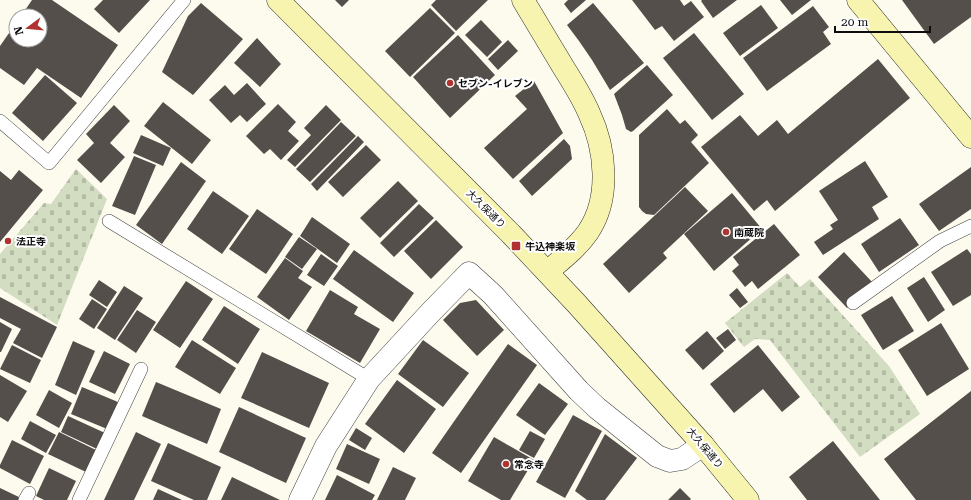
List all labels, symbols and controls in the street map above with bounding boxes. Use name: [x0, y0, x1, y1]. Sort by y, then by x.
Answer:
north arrow: [8, 8, 48, 48]
scale bar: [835, 8, 930, 34]
text: 20 m: [841, 15, 868, 29]
text: N: [11, 24, 26, 36]
marker: セブン-イレブン: [445, 78, 455, 88]
place label: セブン-イレブン: [458, 78, 533, 89]
street label: 大久保通り: [464, 187, 508, 231]
marker: 南蔵院: [721, 227, 731, 237]
place label: 南蔵院: [734, 227, 764, 238]
marker: 法正寺: [3, 236, 13, 246]
place label: 法正寺: [16, 236, 46, 247]
marker: 牛込神楽坂: [510, 240, 522, 252]
place label: 牛込神楽坂: [525, 241, 576, 252]
street label: 大久保通り: [685, 425, 725, 471]
marker: 常念寺: [501, 459, 511, 469]
place label: 常念寺: [514, 459, 544, 470]

